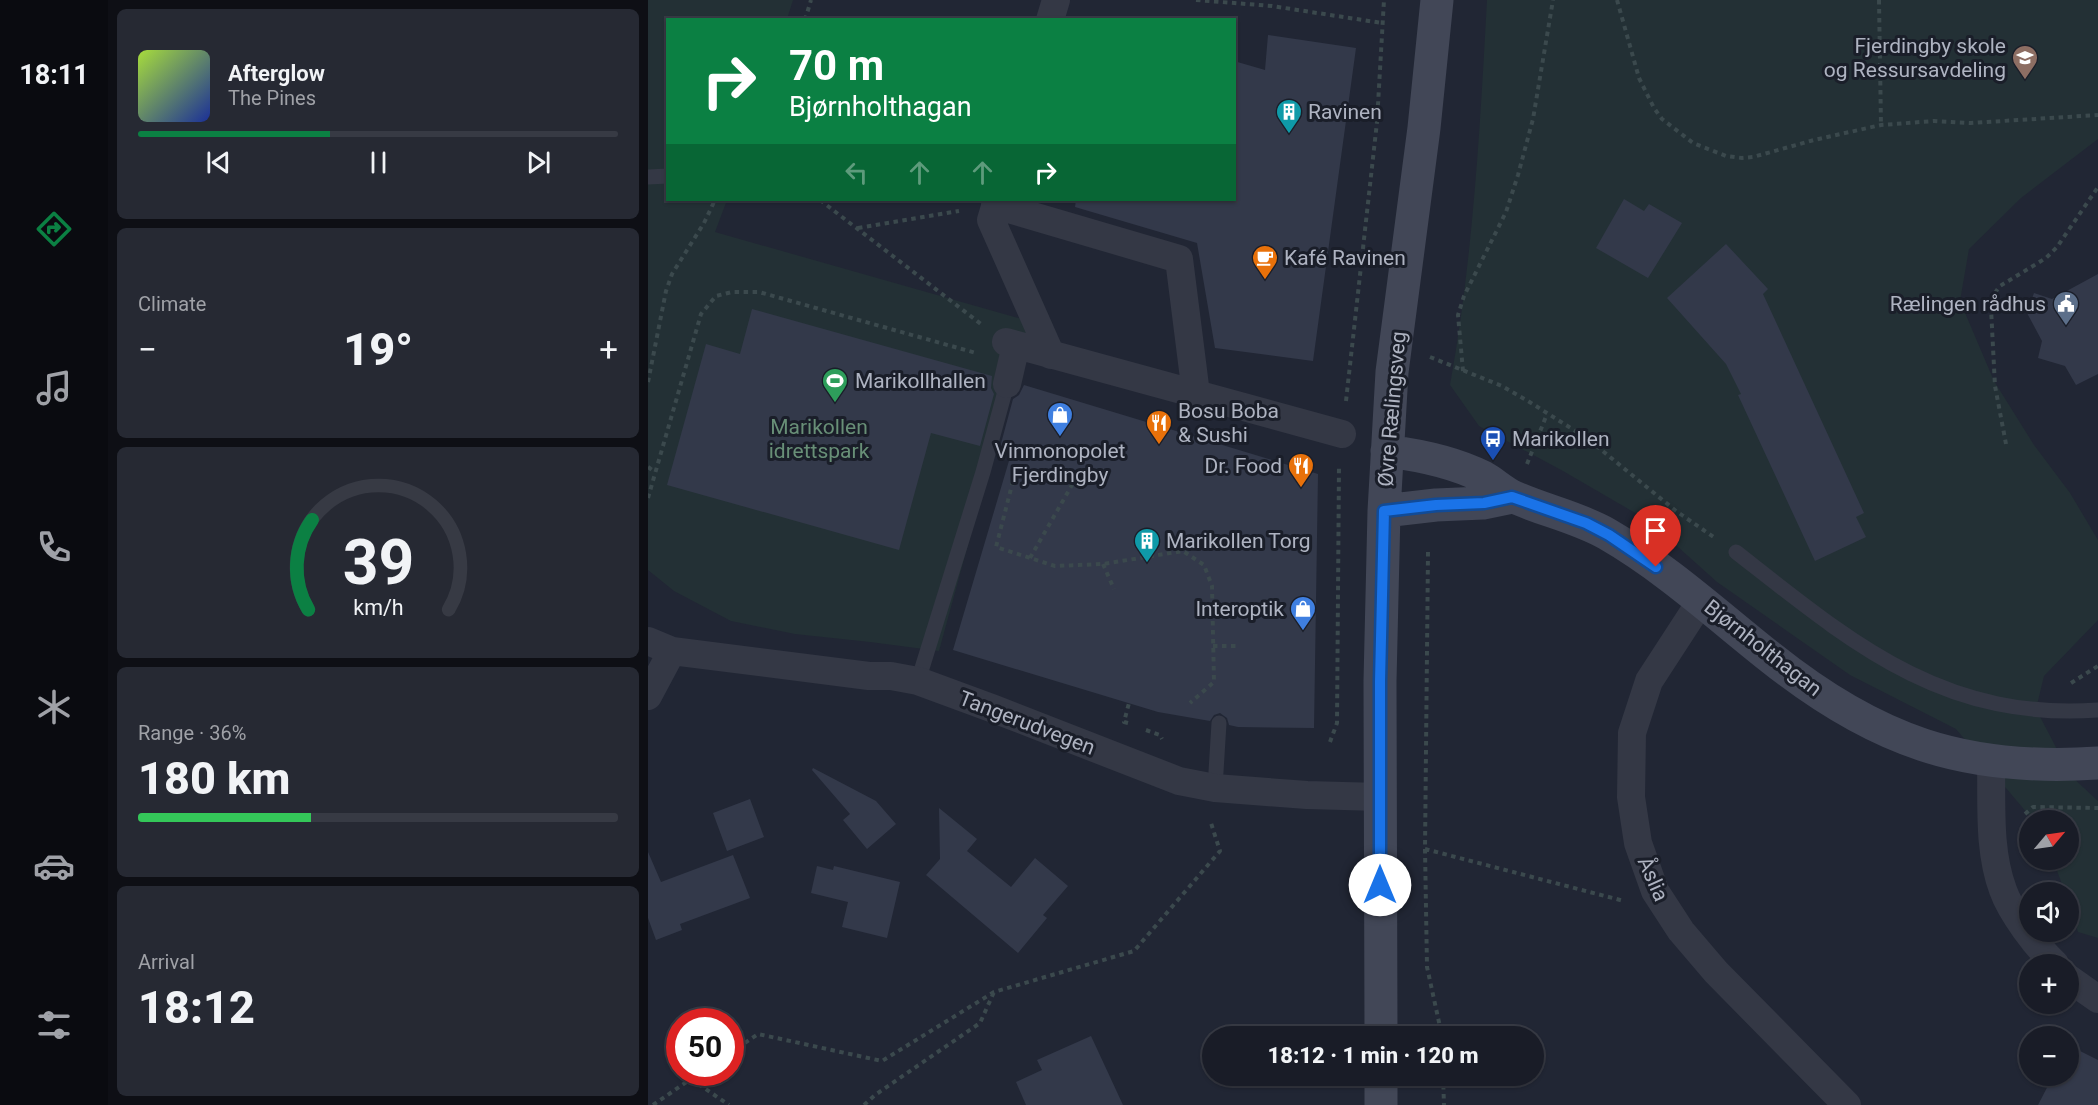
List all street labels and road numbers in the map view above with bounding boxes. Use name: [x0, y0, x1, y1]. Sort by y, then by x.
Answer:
street label: Øvre Rælingsveg: [1373, 330, 1411, 488]
street label: Bjørnholthagan: [1700, 595, 1826, 701]
street label: Tangerudvegen: [956, 686, 1098, 760]
street label: Åslia: [1633, 853, 1673, 905]

